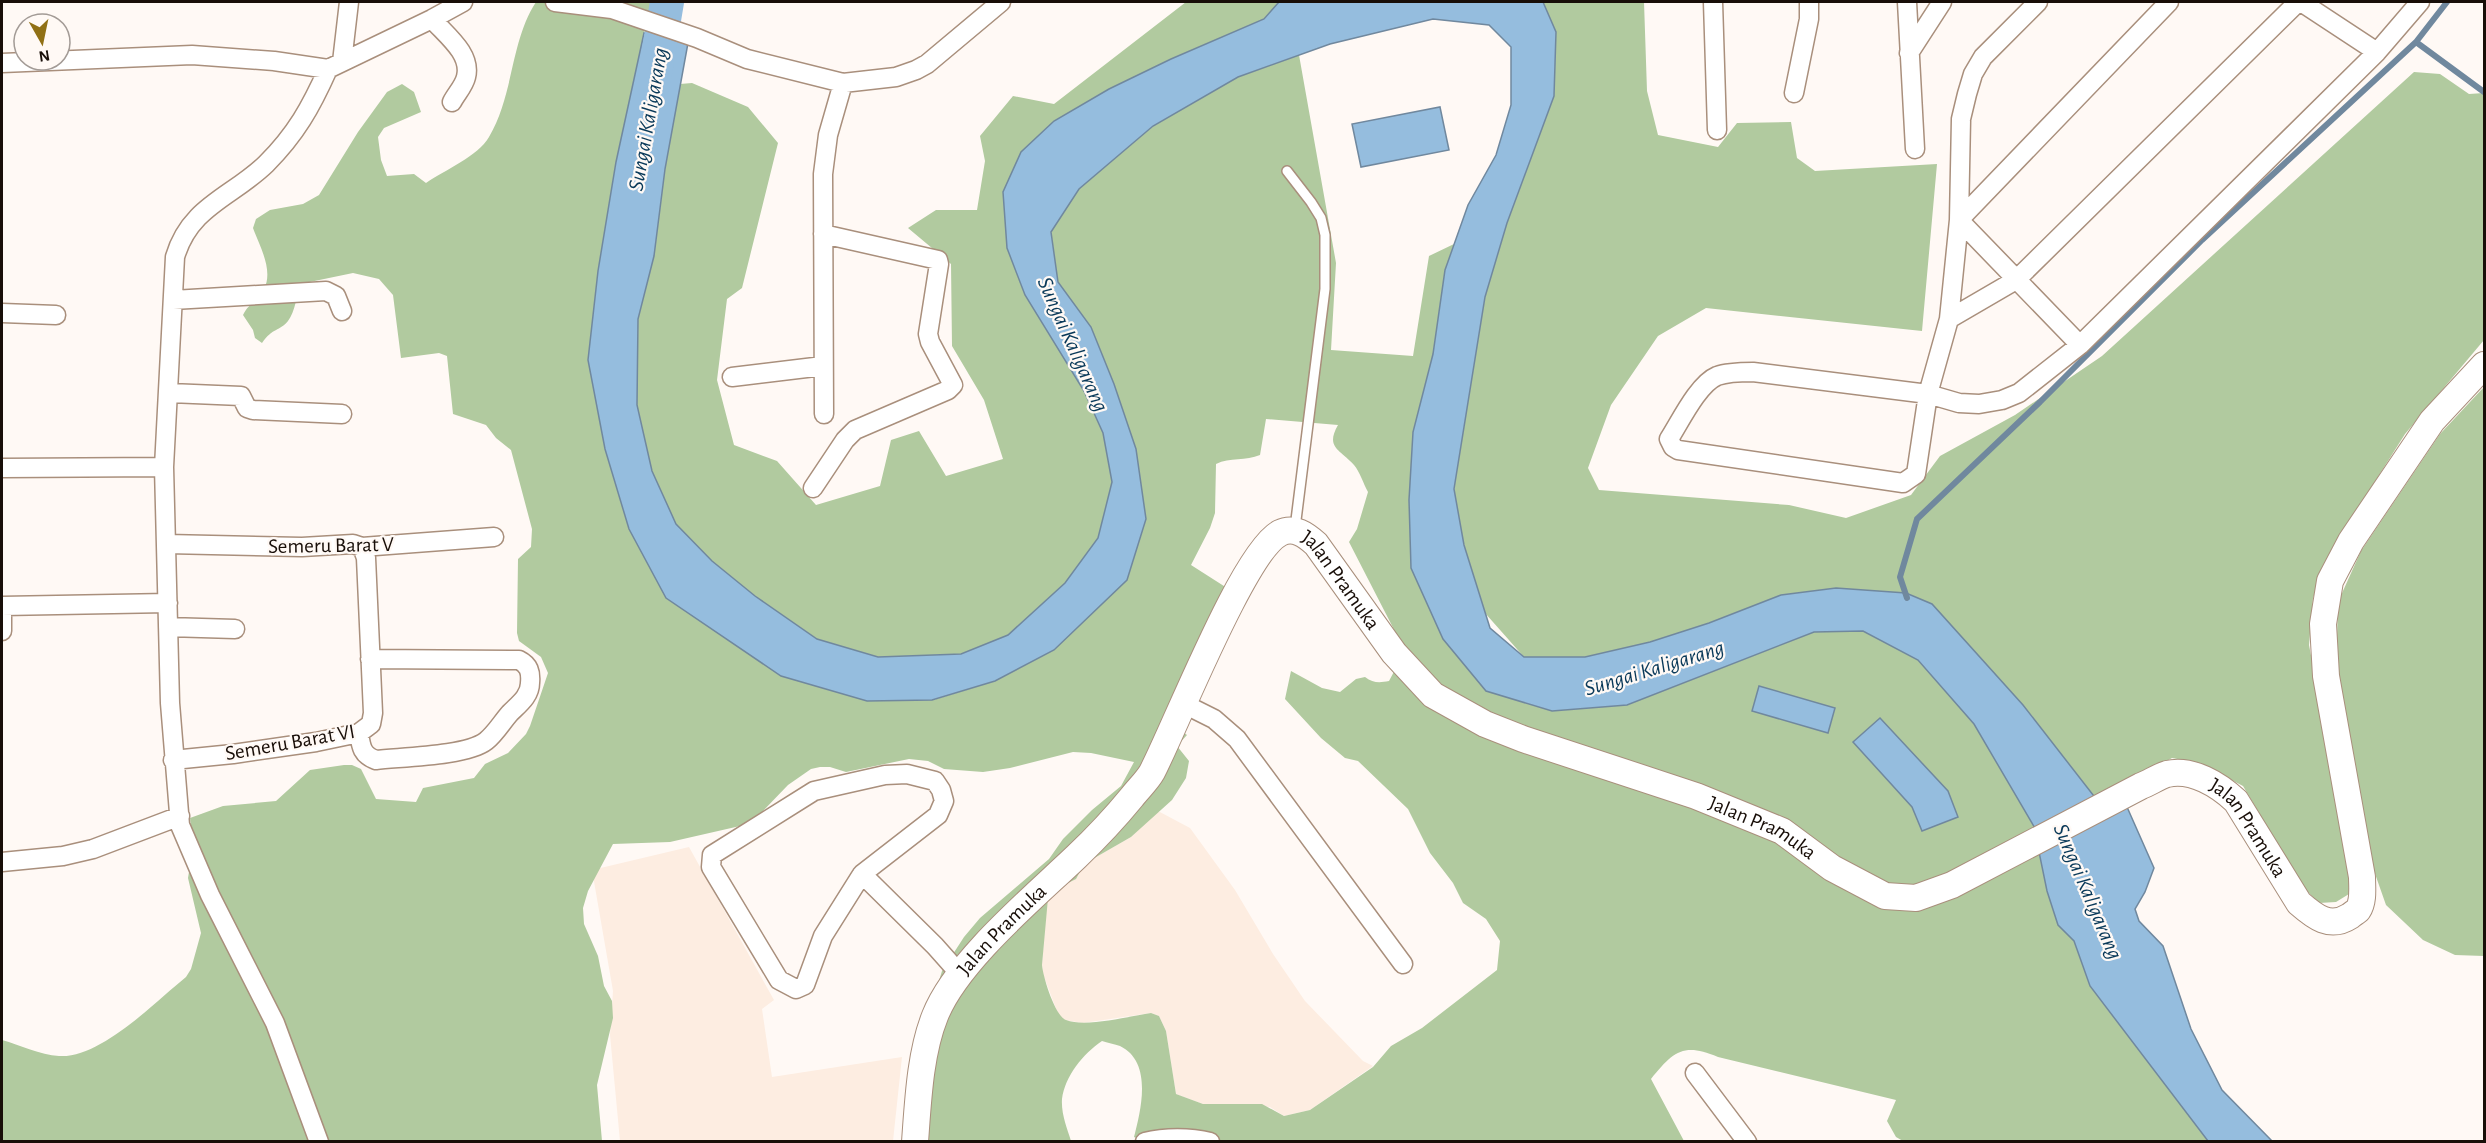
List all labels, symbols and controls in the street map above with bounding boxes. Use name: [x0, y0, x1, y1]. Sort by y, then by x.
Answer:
north arrow: [12, 12, 72, 72]
water label: Sungai Kaligarang: [625, 46, 671, 192]
text: N: [37, 47, 51, 65]
water label: Sungai Kaligarang: [1034, 274, 1113, 415]
street label: Jalan Pramuka: [1298, 526, 1384, 634]
street label: Semeru Barat V: [268, 534, 394, 557]
water label: Sungai Kaligarang: [1582, 636, 1727, 700]
street label: Semeru Barat VI: [224, 721, 357, 764]
street label: Jalan Pramuka: [2206, 774, 2291, 881]
street label: Jalan Pramuka: [1705, 792, 1820, 864]
water label: Sungai Kaligarang: [2050, 820, 2127, 962]
street label: Jalan Pramuka: [953, 880, 1051, 979]

